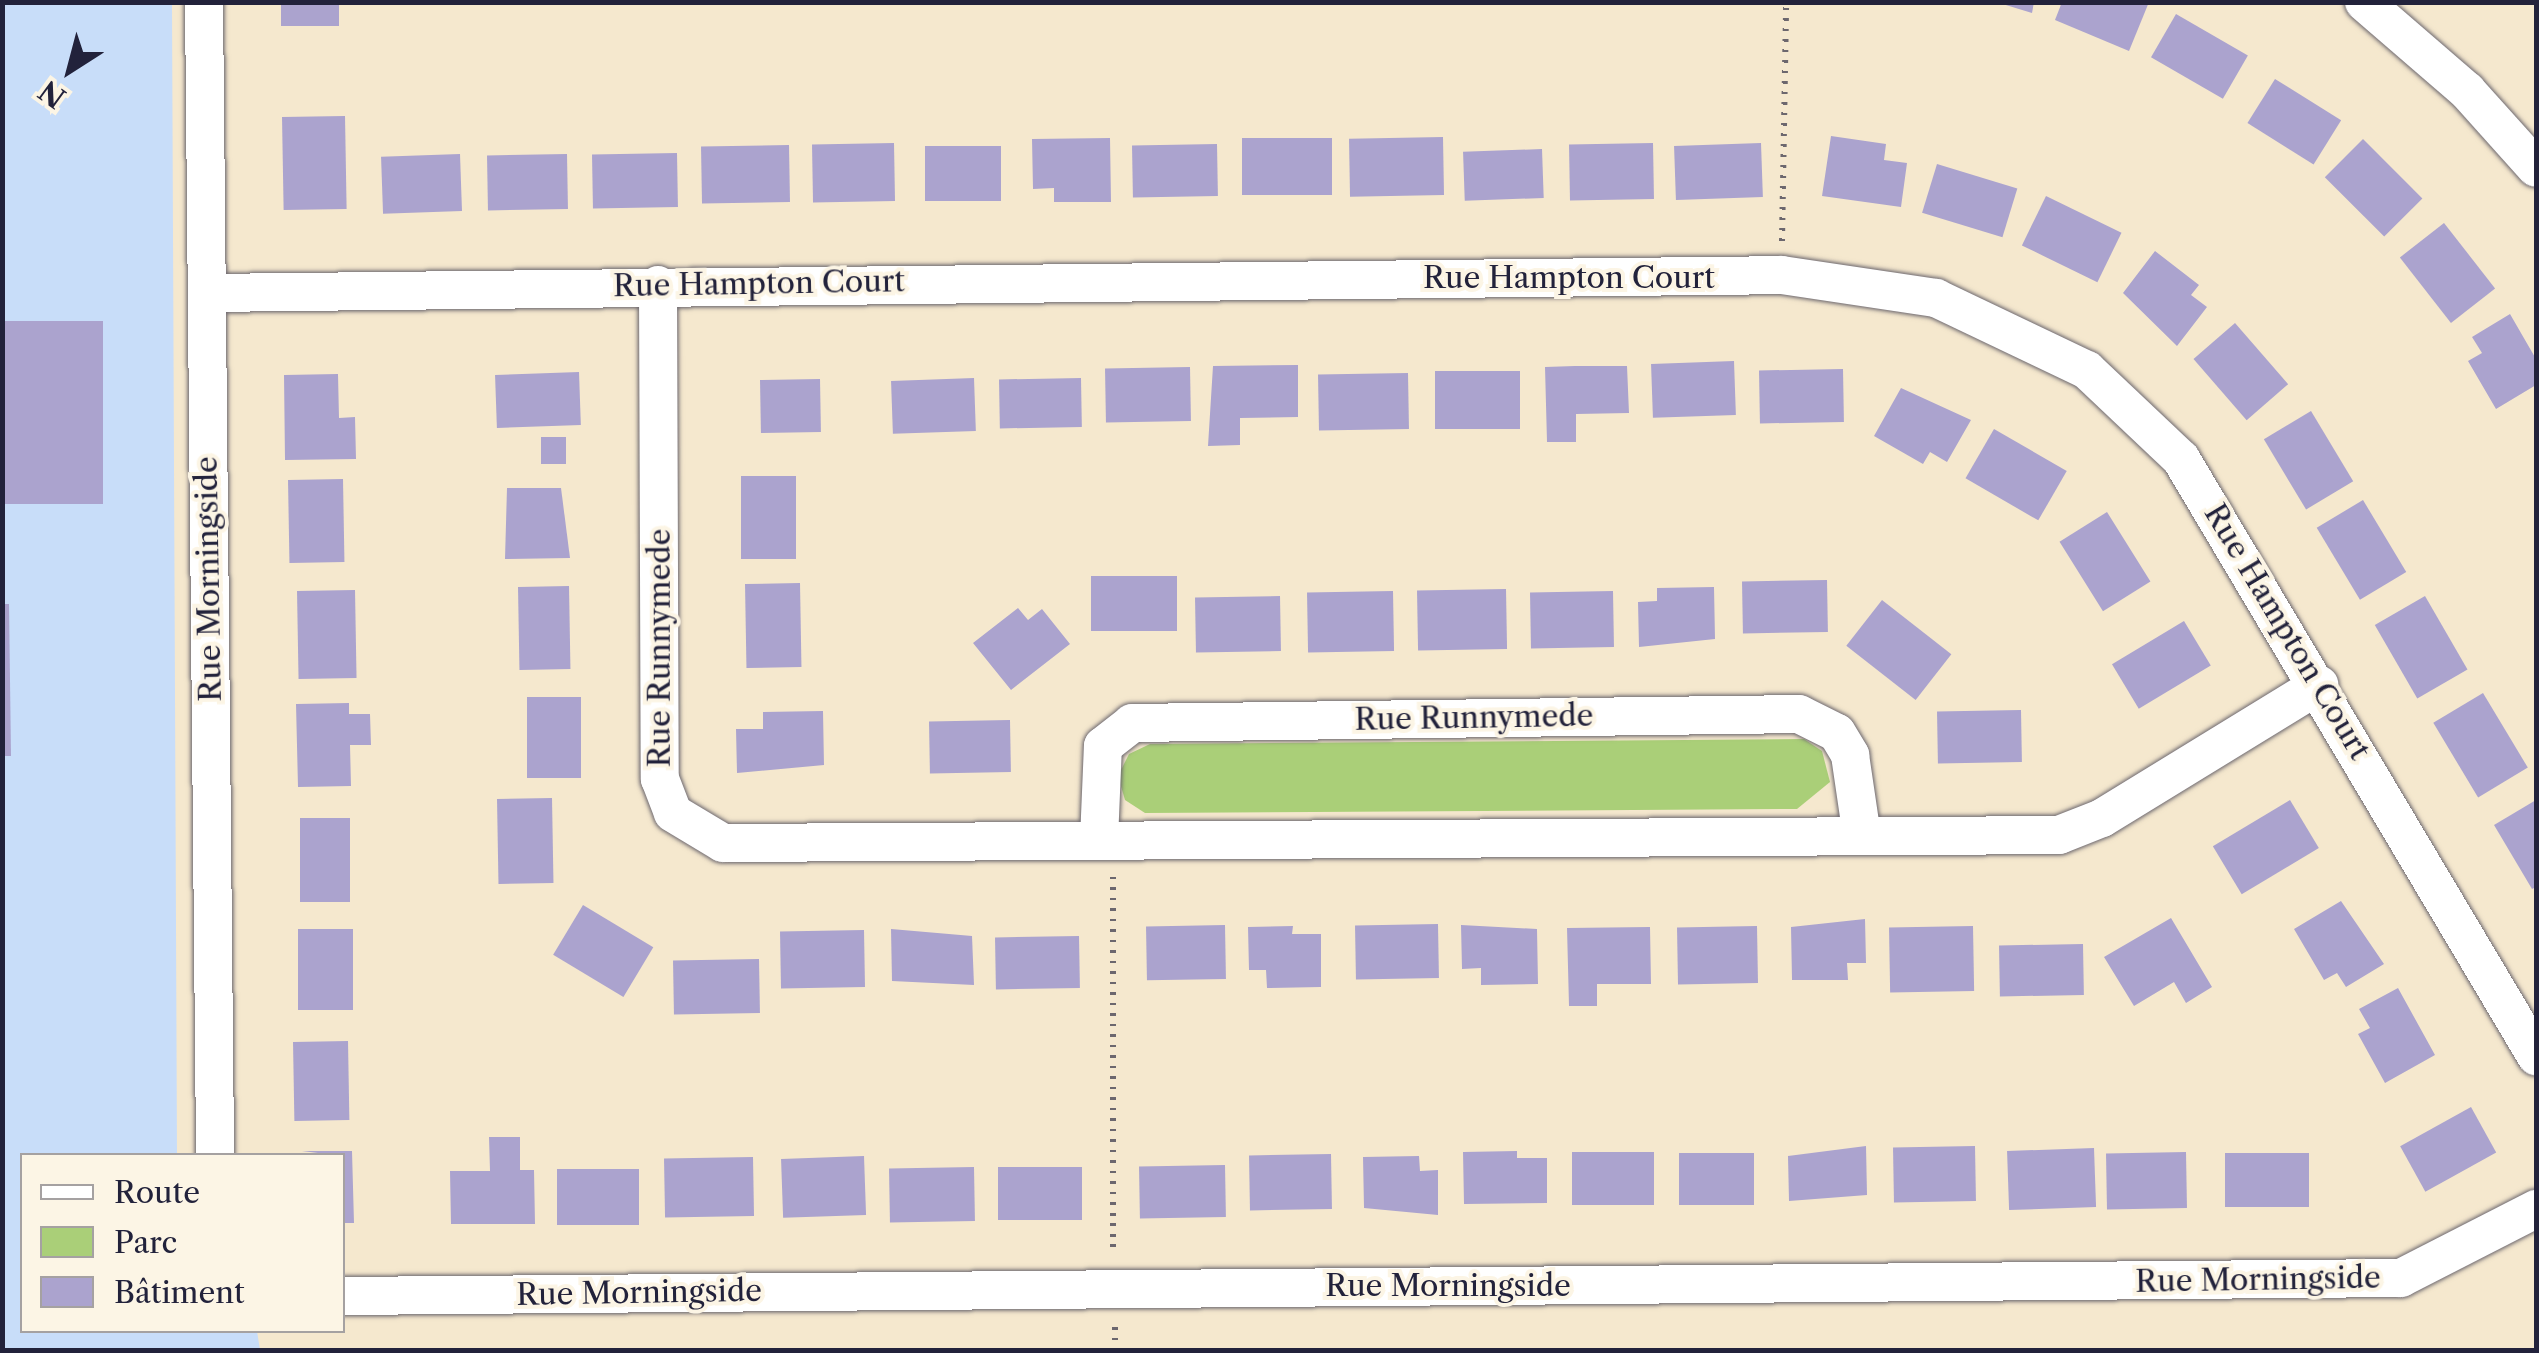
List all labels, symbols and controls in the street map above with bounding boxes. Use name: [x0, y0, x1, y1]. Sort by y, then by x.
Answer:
north arrow: [20, 20, 120, 120]
text: N: [33, 73, 72, 115]
street label: Rue Hampton Court: [1423, 260, 1715, 296]
street label: Rue Hampton Court: [613, 263, 905, 305]
street label: Rue Morningside: [189, 456, 229, 702]
street label: Rue Hampton Court: [2196, 498, 2378, 766]
street label: Rue Runnymede: [642, 529, 678, 767]
street label: Rue Runnymede: [1354, 698, 1594, 738]
legend: [20, 1153, 345, 1333]
text: Route: [114, 1174, 200, 1211]
text: Parc: [114, 1224, 177, 1261]
street label: Rue Morningside: [2135, 1260, 2381, 1300]
street label: Rue Morningside: [1325, 1268, 1571, 1304]
street label: Rue Morningside: [516, 1273, 762, 1313]
text: Bâtiment: [114, 1274, 245, 1311]

